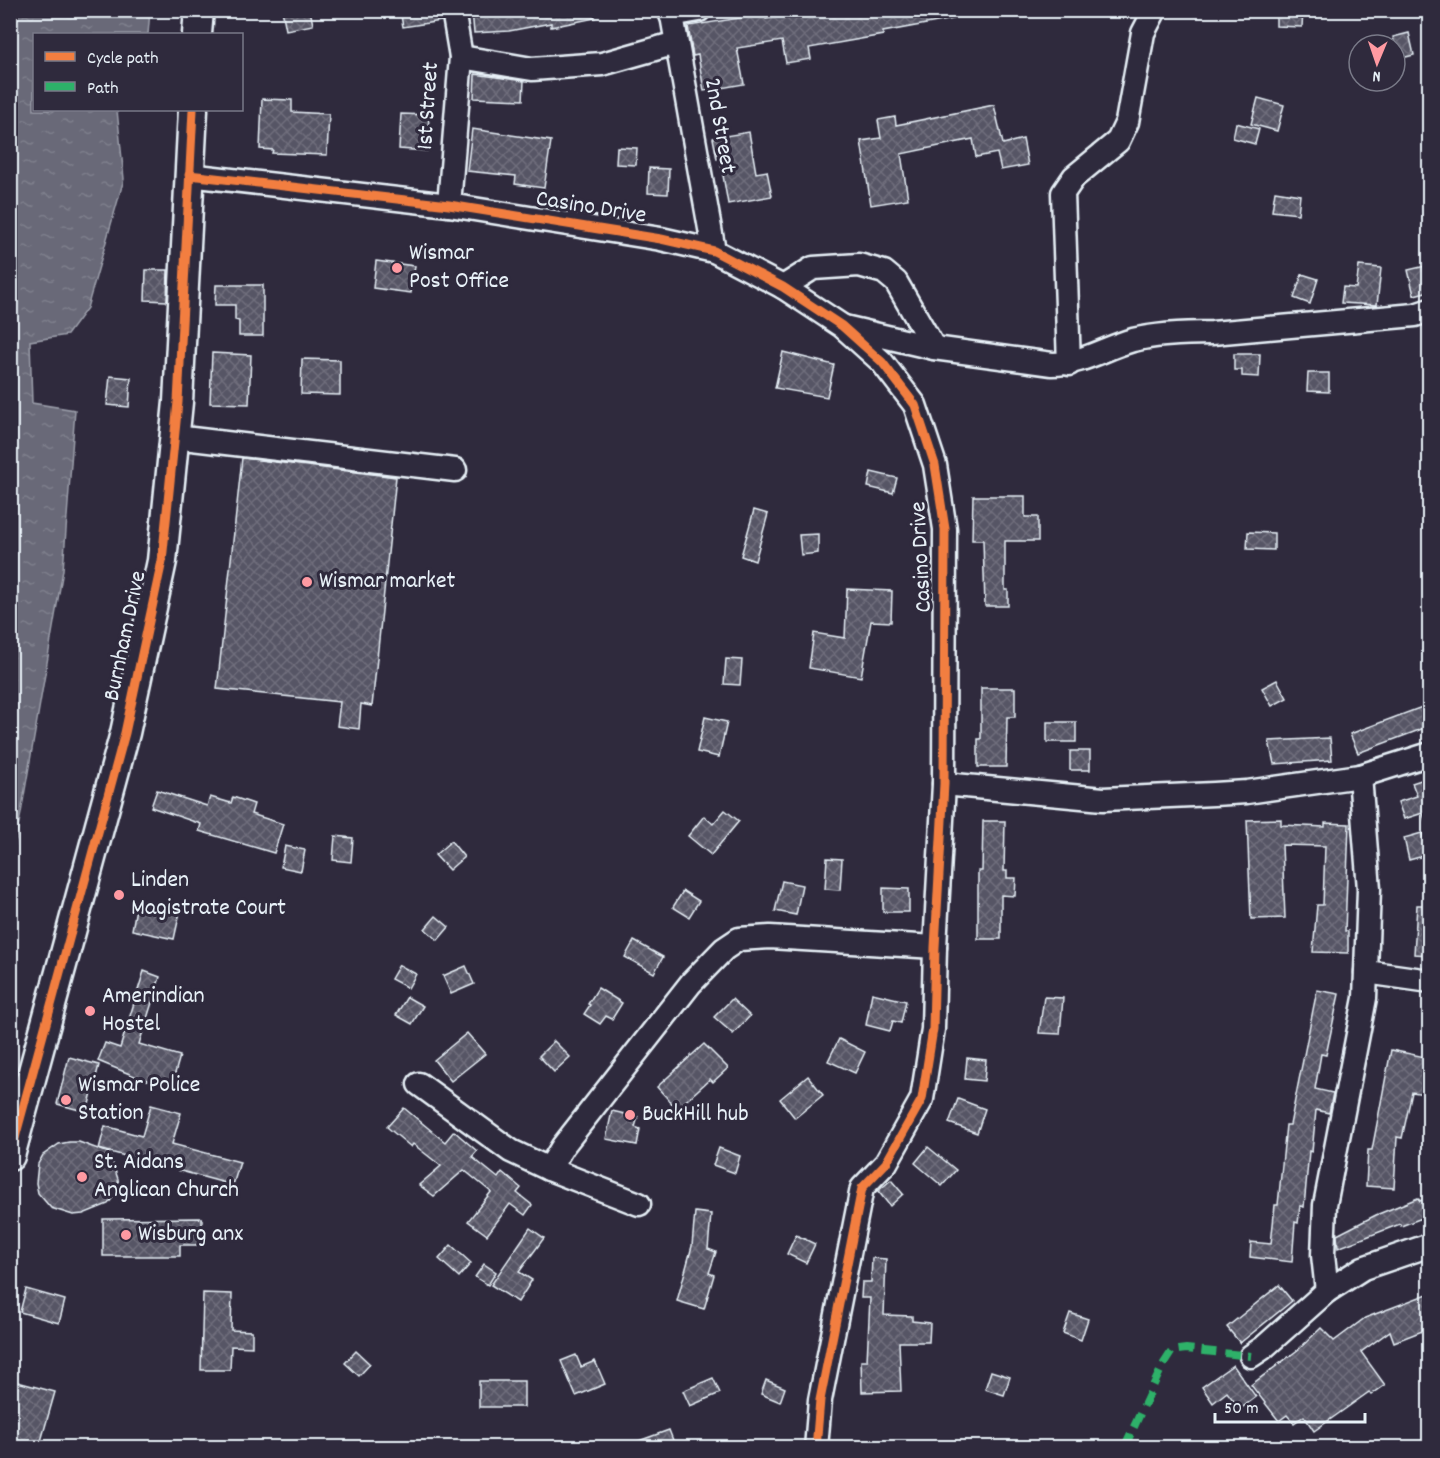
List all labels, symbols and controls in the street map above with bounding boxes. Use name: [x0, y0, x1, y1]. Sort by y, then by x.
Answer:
legend: [33, 33, 243, 111]
north arrow: [1347, 33, 1407, 93]
text: Cycle path: [87, 47, 158, 72]
street label: 1st Street: [409, 61, 449, 151]
text: N: [1372, 64, 1381, 87]
street label: 2nd Street: [694, 75, 744, 177]
text: Path: [87, 77, 119, 102]
street label: Casino Drive: [533, 183, 649, 233]
place label: Wismar Post Office: [409, 237, 509, 299]
marker: Wismar Post Office: [390, 261, 404, 275]
street label: Casino Drive: [902, 501, 942, 613]
place label: Wismar market: [319, 565, 455, 599]
street label: Burnham Drive: [96, 568, 156, 704]
marker: Wismar market: [300, 575, 314, 589]
place label: Linden Magistrate Court: [131, 864, 286, 926]
marker: Linden Magistrate Court: [112, 888, 126, 902]
place label: Amerindian Hostel: [102, 980, 205, 1042]
marker: Amerindian Hostel: [83, 1004, 97, 1018]
place label: Wismar Police Station: [78, 1069, 200, 1131]
marker: Wismar Police Station: [59, 1093, 73, 1107]
place label: BuckHill hub: [642, 1098, 749, 1132]
marker: BuckHill hub: [623, 1108, 637, 1122]
place label: St. Aidans Anglican Church: [94, 1146, 239, 1208]
marker: St. Aidans Anglican Church: [75, 1170, 89, 1184]
place label: Wisburg anx: [138, 1218, 243, 1252]
marker: Wisburg anx: [119, 1228, 133, 1242]
scale bar: [1215, 1386, 1365, 1424]
text: 50 m: [1224, 1397, 1259, 1422]

